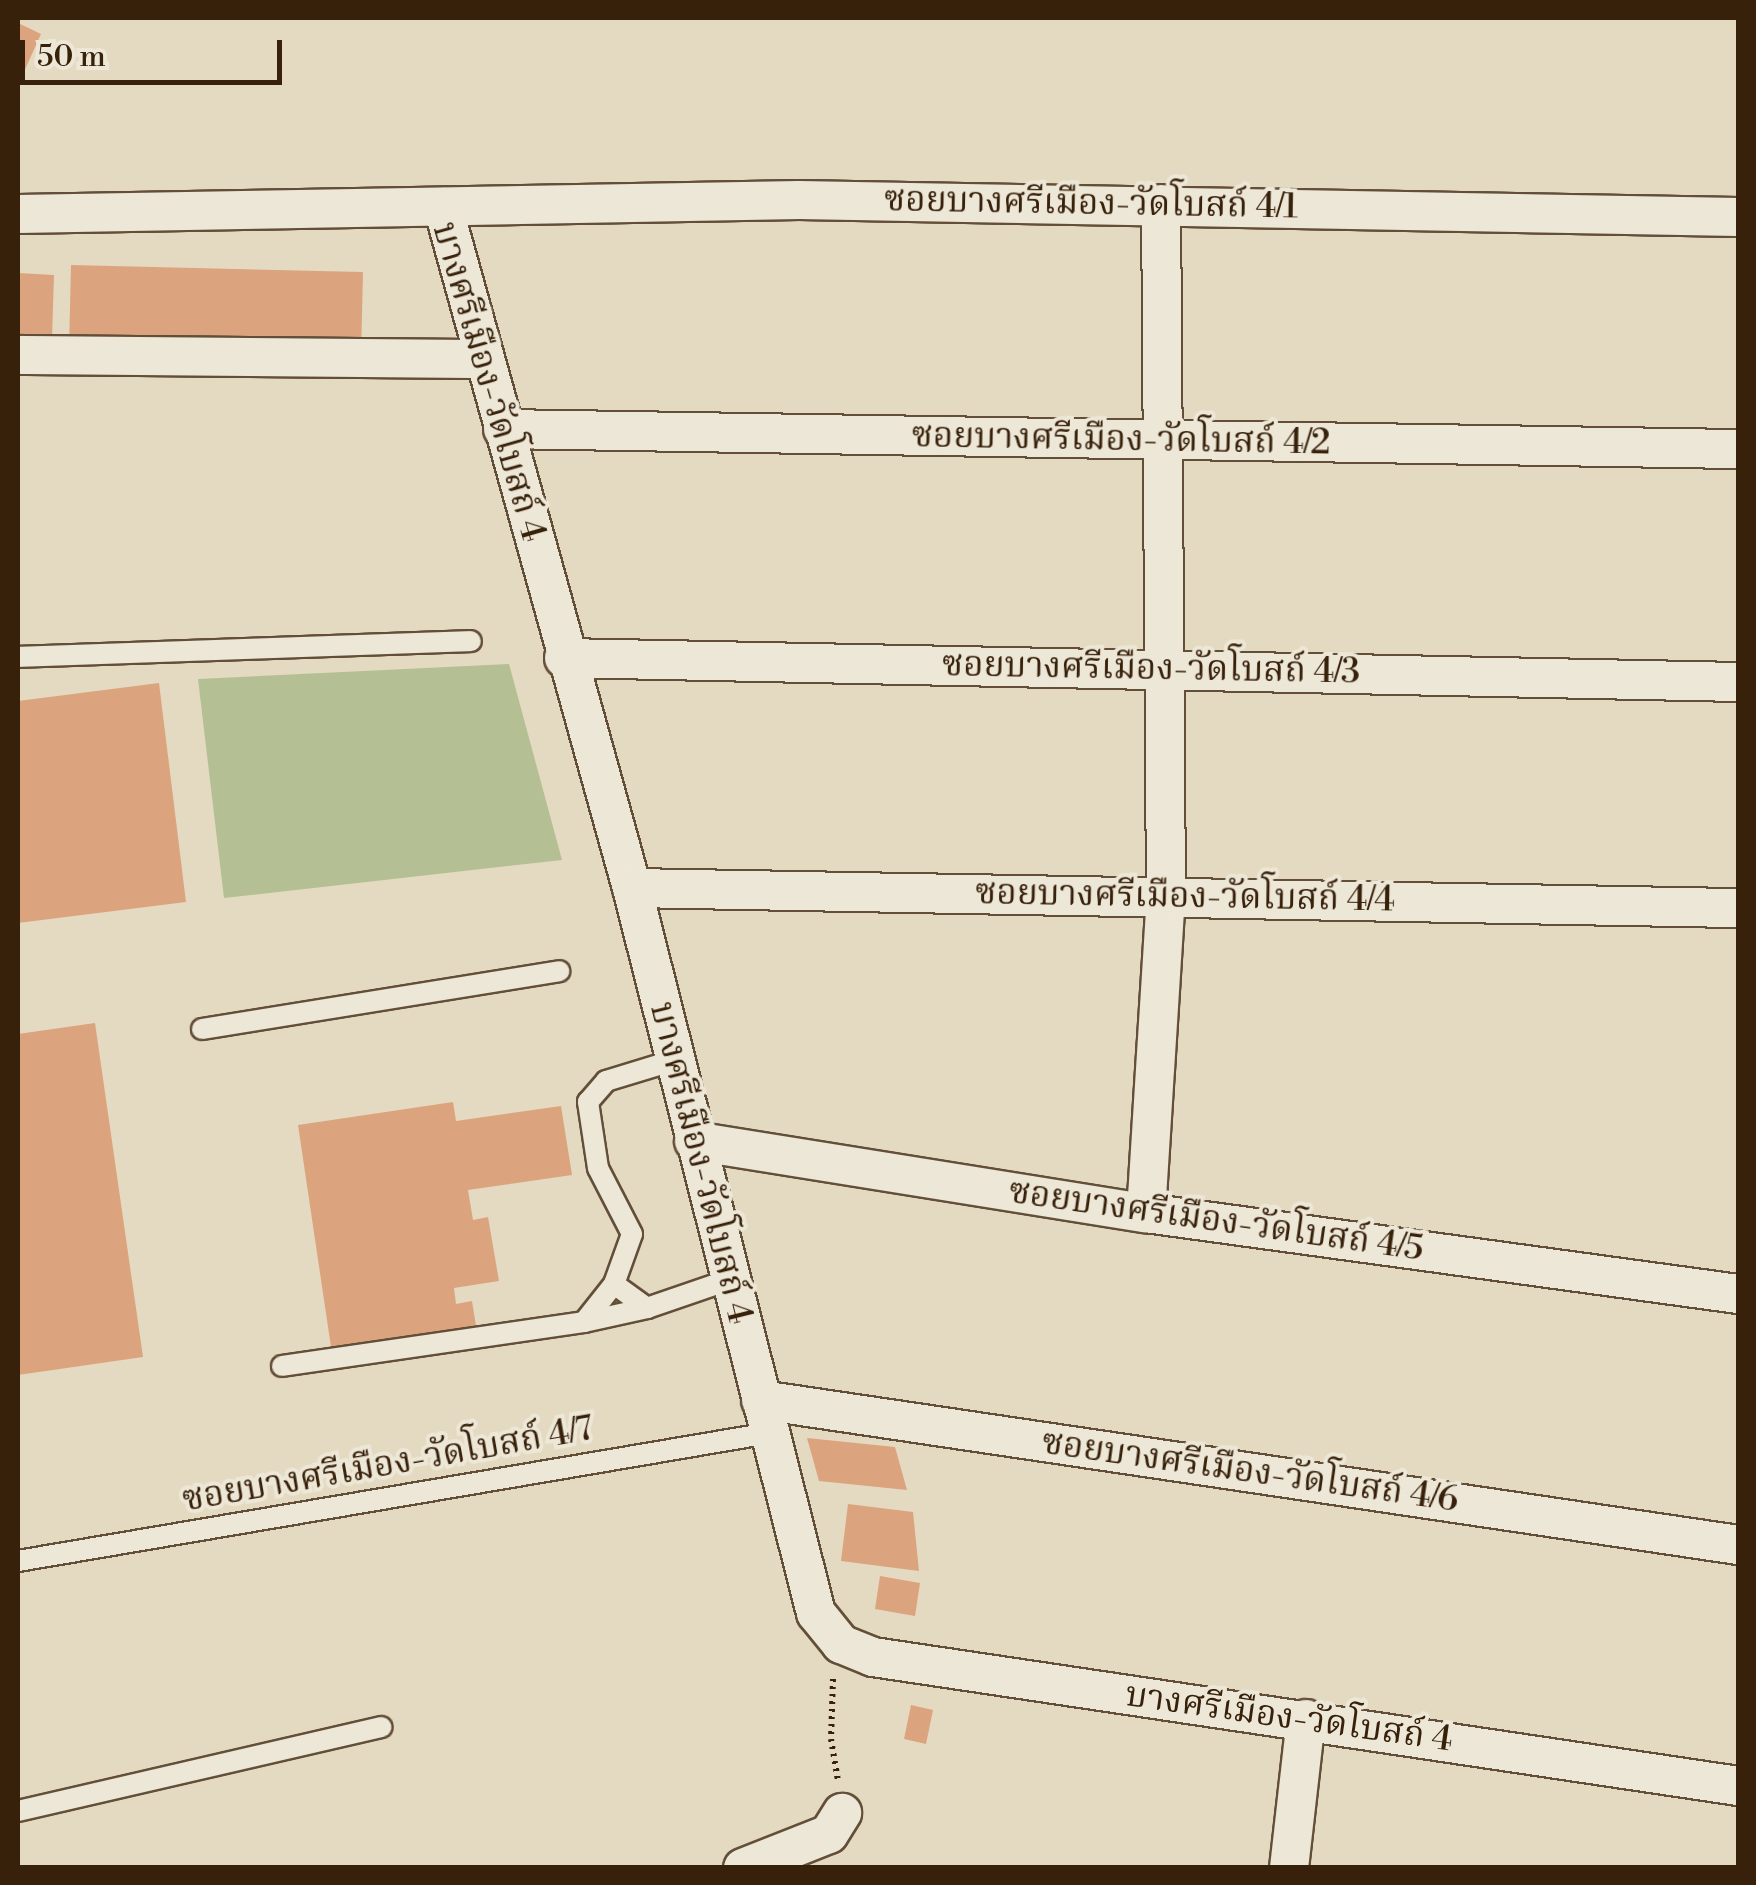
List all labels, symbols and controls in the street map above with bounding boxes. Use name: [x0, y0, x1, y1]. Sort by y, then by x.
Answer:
scale bar: [25, 20, 288, 82]
text: 50 m: [37, 38, 106, 76]
street label: ซอยบางศรีเมือง-วัดโบสถ์ 4/1: [884, 179, 1298, 229]
street label: บางศรีเมือง-วัดโบสถ์ 4: [422, 218, 554, 546]
street label: ซอยบางศรีเมือง-วัดโบสถ์ 4/2: [911, 415, 1331, 465]
street label: ซอยบางศรีเมือง-วัดโบสถ์ 4/3: [942, 644, 1360, 694]
street label: ซอยบางศรีเมือง-วัดโบสถ์ 4/4: [975, 872, 1395, 922]
street label: บางศรีเมือง-วัดโบสถ์ 4: [640, 998, 760, 1328]
street label: ซอยบางศรีเมือง-วัดโบสถ์ 4/5: [1006, 1171, 1426, 1271]
street label: ซอยบางศรีเมือง-วัดโบสถ์ 4/7: [179, 1408, 597, 1522]
street label: ซอยบางศรีเมือง-วัดโบสถ์ 4/6: [1039, 1422, 1461, 1522]
street label: บางศรีเมือง-วัดโบสถ์ 4: [1123, 1674, 1455, 1762]

